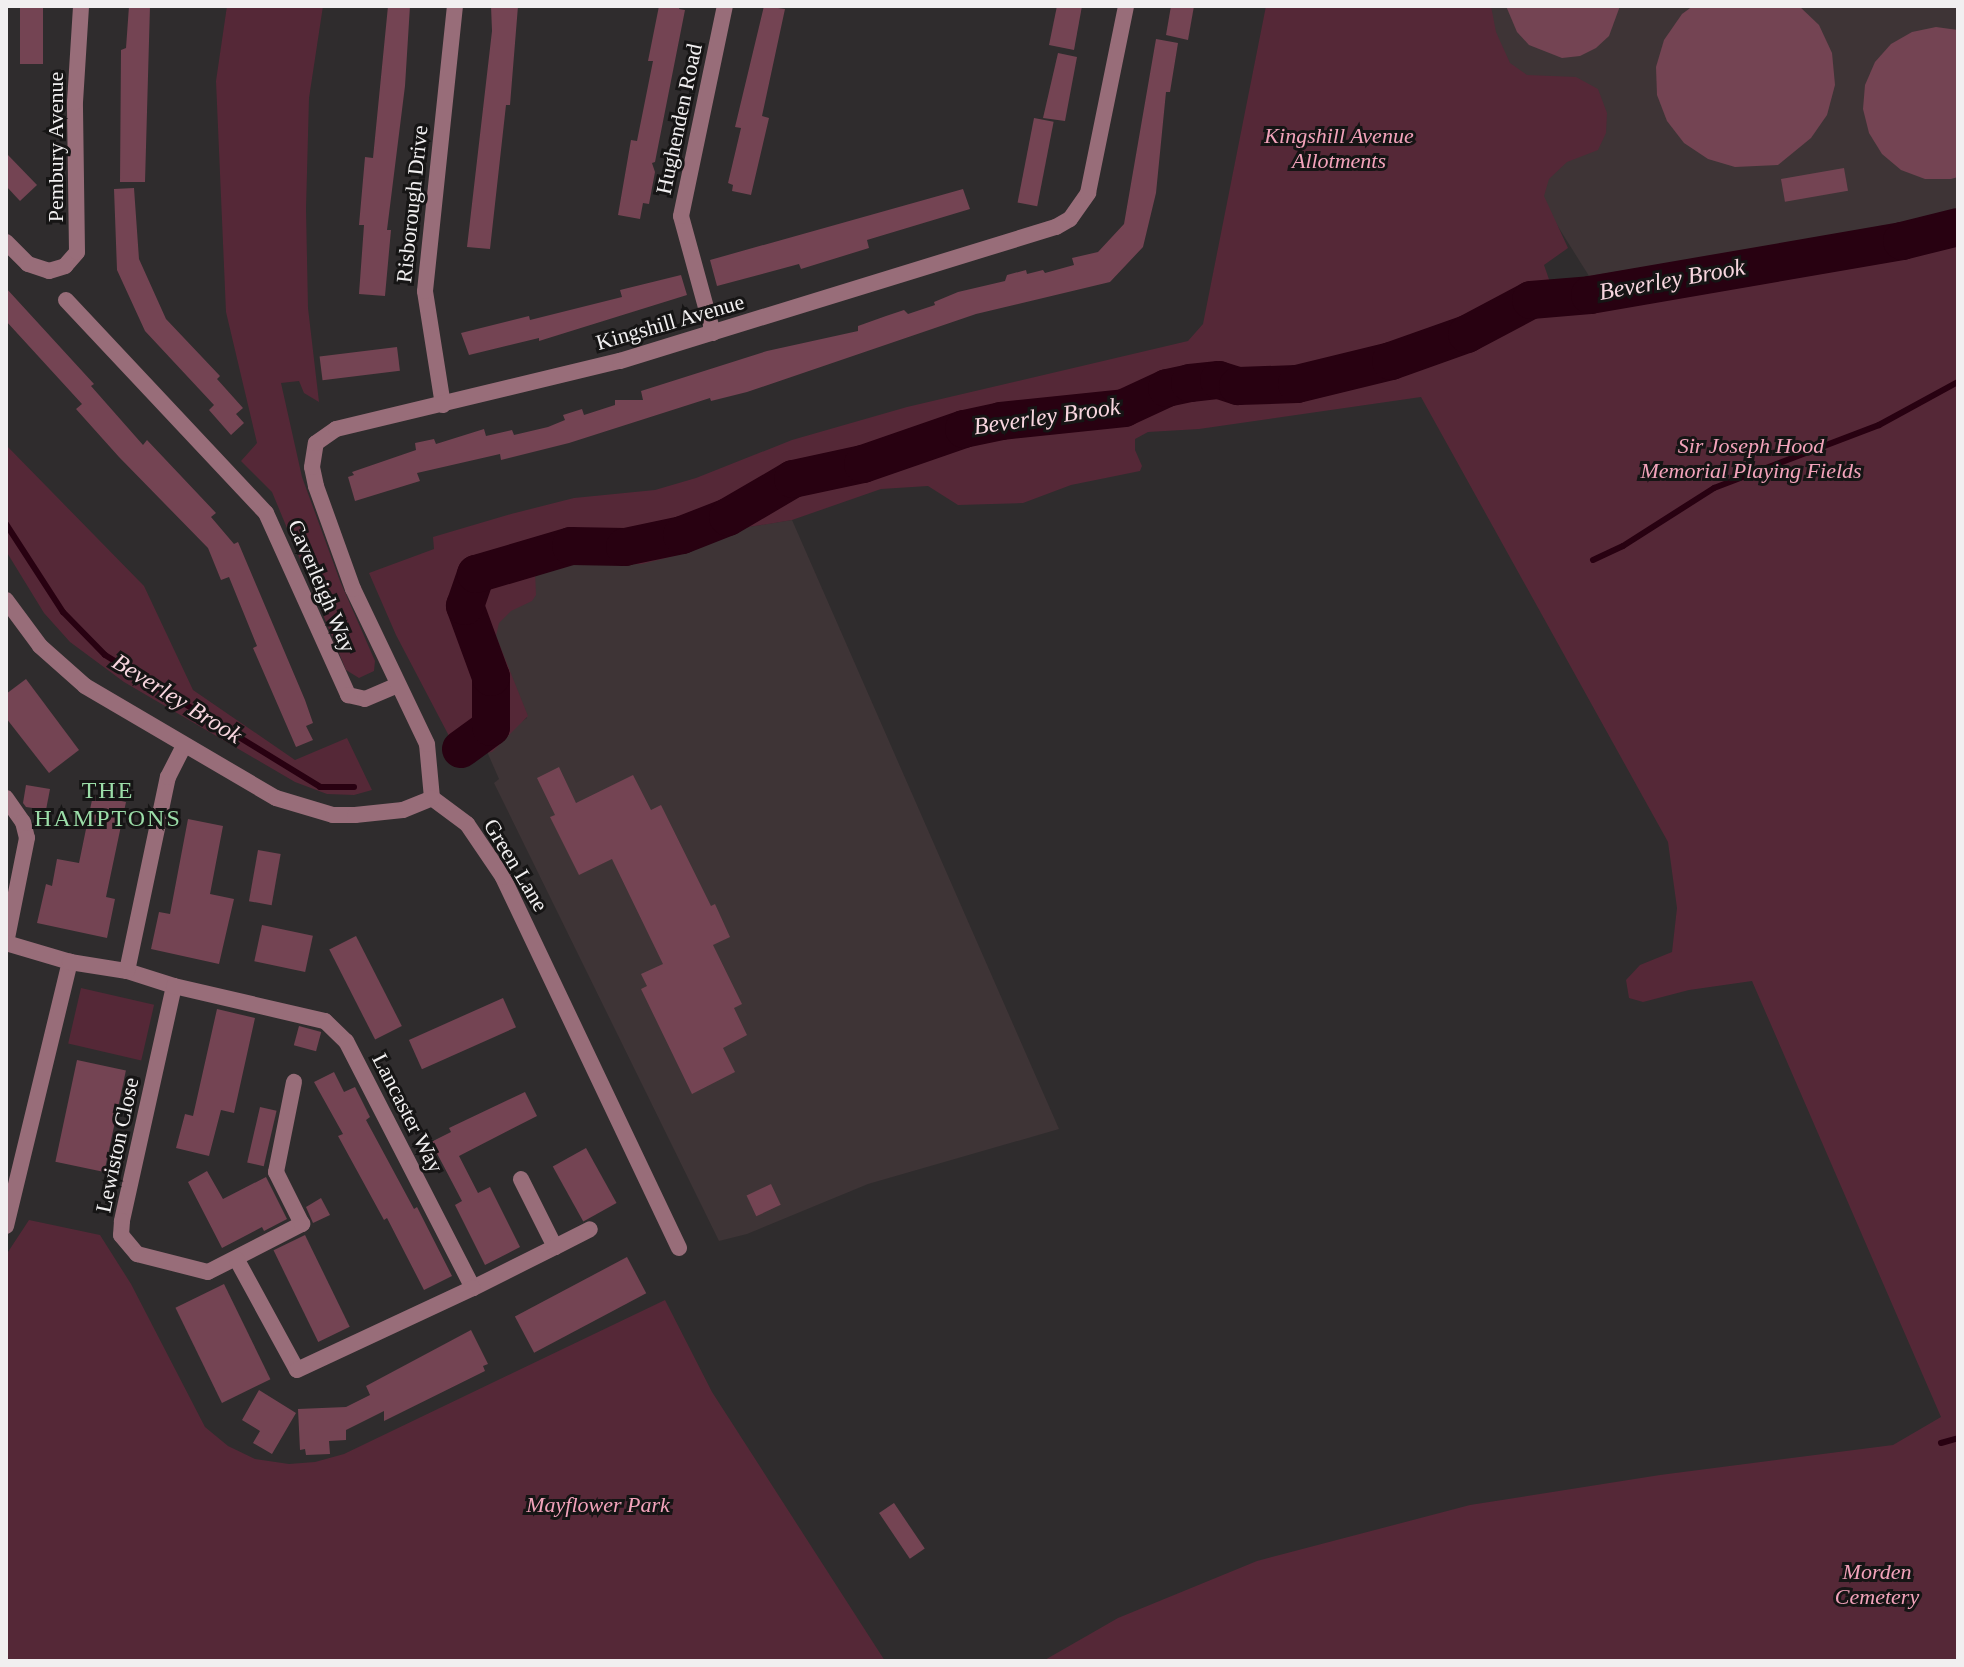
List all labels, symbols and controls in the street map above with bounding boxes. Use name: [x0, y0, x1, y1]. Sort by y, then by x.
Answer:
street label: Hughenden Road: [650, 41, 708, 197]
street label: Pembury Avenue: [43, 71, 69, 223]
park label: Kingshill Avenue Allotments: [1264, 122, 1414, 174]
street label: Risborough Drive: [391, 124, 433, 284]
water label: Beverley Brook: [1597, 253, 1747, 307]
street label: Kingshill Avenue: [592, 288, 748, 356]
water label: Beverley Brook: [972, 392, 1122, 442]
park label: Sir Joseph Hood Memorial Playing Fields: [1640, 432, 1862, 484]
street label: Caverleigh Way: [282, 516, 362, 656]
water label: Beverley Brook: [107, 648, 247, 750]
district label: THE HAMPTONS: [34, 777, 182, 833]
street label: Green Lane: [478, 814, 554, 916]
street label: Lancaster Way: [367, 1049, 449, 1177]
street label: Lewiston Close: [90, 1075, 144, 1215]
park label: Mayflower Park: [526, 1492, 670, 1518]
park label: Morden Cemetery: [1835, 1558, 1919, 1610]

